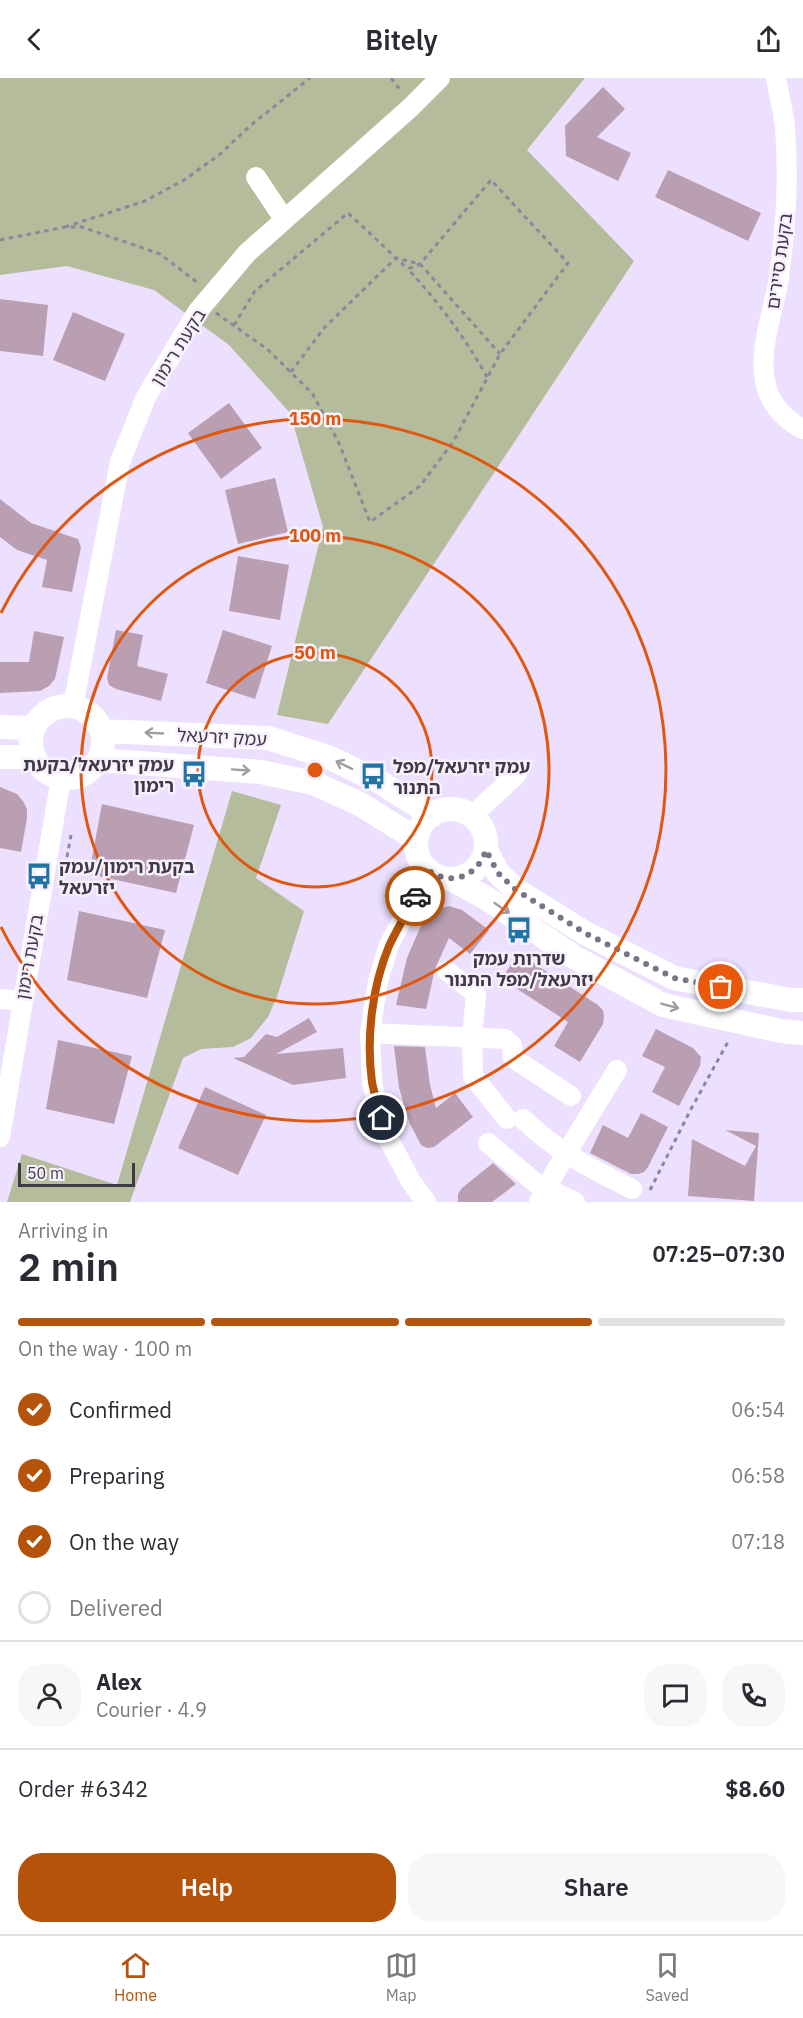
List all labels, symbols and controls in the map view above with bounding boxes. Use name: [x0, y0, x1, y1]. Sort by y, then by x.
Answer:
text: Bitely: [365, 22, 438, 57]
icon: back: [18, 23, 51, 56]
icon: share: [752, 23, 785, 56]
street label: בקעת סיירים: [761, 211, 797, 311]
street label: בקעת רימון: [145, 304, 211, 390]
text: 150 m: [289, 407, 341, 430]
text: 100 m: [289, 524, 341, 547]
text: 50 m: [294, 641, 336, 664]
street label: עמק יזרעאל: [176, 723, 268, 751]
one-way arrow: [145, 728, 165, 739]
place label: עמק יזרעאל/בקעת רימון: [23, 753, 174, 797]
place label: עמק יזרעאל/מפל התנור: [393, 755, 530, 799]
bus stop icon: עמק יזרעאל/בקעת רימון: [179, 759, 209, 789]
one-way arrow: [336, 759, 354, 771]
centre of rings: [305, 760, 325, 780]
bus stop icon: עמק יזרעאל/מפל התנור: [358, 761, 388, 791]
one-way arrow: [231, 765, 251, 776]
place label: בקעת רימון/עמק יזרעאל: [59, 855, 195, 899]
bus stop icon: בקעת רימון/עמק יזרעאל: [24, 861, 54, 891]
courier: [385, 866, 445, 926]
icon: car: [399, 880, 432, 913]
one-way arrow: [493, 902, 510, 914]
street label: בקעת רימון: [10, 912, 48, 1002]
bus stop icon: שדרות עמק יזרעאל/מפל התנור: [504, 915, 534, 945]
place label: שדרות עמק יזרעאל/מפל התנור: [444, 947, 594, 991]
pin: [695, 961, 746, 1012]
icon: bag: [704, 970, 737, 1003]
one-way arrow: [660, 1001, 679, 1012]
pin: [356, 1092, 407, 1143]
icon: home: [365, 1101, 398, 1134]
scale bar: [18, 1160, 135, 1188]
text: 50 m: [27, 1163, 64, 1183]
text: Arriving in: [18, 1217, 108, 1244]
text: 07:25–07:30: [652, 1239, 785, 1268]
text: 2 min: [18, 1241, 119, 1292]
text: On the way · 100 m: [18, 1335, 192, 1362]
icon: check: [18, 1393, 51, 1426]
text: Confirmed: [69, 1395, 172, 1424]
text: 06:54: [731, 1396, 785, 1423]
icon: check: [18, 1459, 51, 1492]
text: Preparing: [69, 1461, 164, 1490]
text: 06:58: [731, 1462, 785, 1489]
icon: check: [18, 1525, 51, 1558]
text: On the way: [69, 1527, 179, 1556]
text: 07:18: [731, 1528, 785, 1555]
text: Delivered: [69, 1593, 163, 1622]
button: person: [18, 1664, 81, 1727]
button: chat: [644, 1664, 707, 1727]
button: phone: [722, 1664, 785, 1727]
text: Alex: [96, 1667, 142, 1696]
text: Courier · 4.9: [96, 1696, 207, 1723]
text: Order #6342: [18, 1774, 148, 1803]
text: $8.60: [725, 1774, 785, 1803]
button: Help: [18, 1853, 396, 1922]
button: Share: [408, 1853, 785, 1922]
tab: Home: [114, 1949, 157, 2005]
tab: Map: [385, 1949, 418, 2005]
tab: Saved: [646, 1949, 689, 2005]

